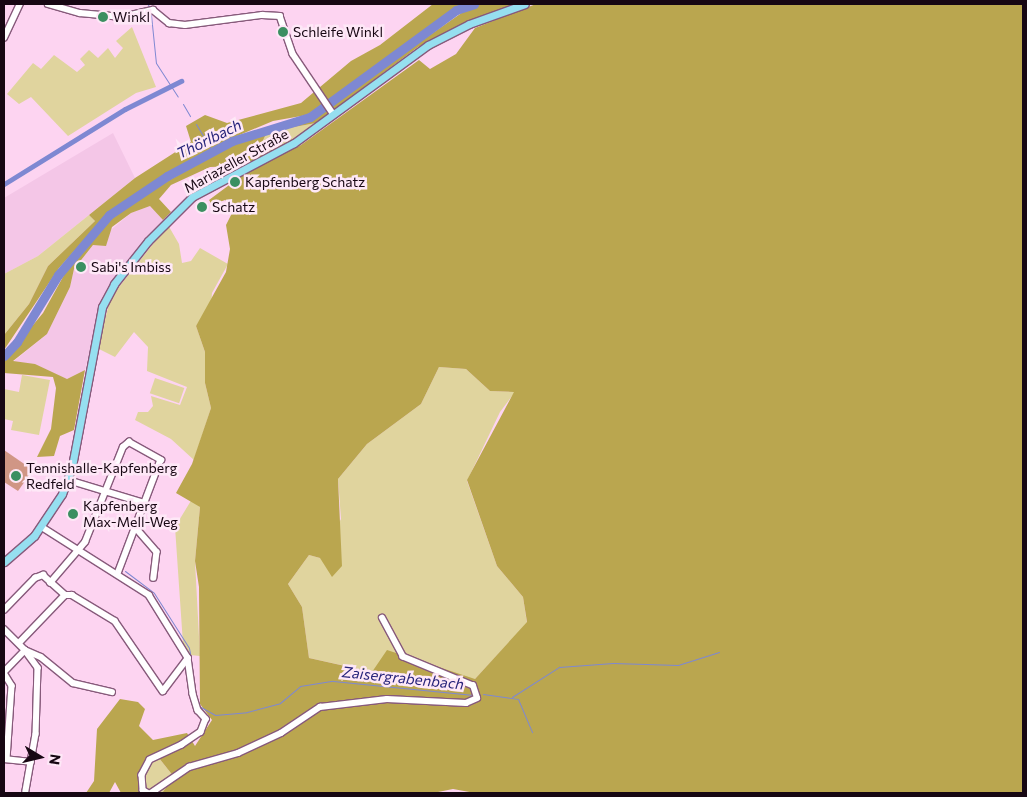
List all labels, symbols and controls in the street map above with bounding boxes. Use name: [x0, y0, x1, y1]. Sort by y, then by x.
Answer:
place label: Winkl: [113, 9, 150, 25]
marker: Winkl: [97, 11, 109, 23]
place label: Schleife Winkl: [293, 24, 383, 40]
marker: Schleife Winkl: [277, 26, 289, 38]
water label: Thörlbach: [174, 116, 244, 162]
street label: Mariazeller Straße: [181, 125, 291, 197]
place label: Kapfenberg Schatz: [245, 174, 365, 190]
marker: Kapfenberg Schatz: [229, 176, 241, 188]
place label: Schatz: [212, 199, 255, 215]
marker: Schatz: [196, 201, 208, 213]
place label: Sabi's Imbiss: [91, 259, 171, 275]
marker: Sabi's Imbiss: [75, 261, 87, 273]
place label: Tennishalle-Kapfenberg Redfeld: [26, 460, 177, 492]
marker: Tennishalle-Kapfenberg Redfeld: [10, 470, 22, 482]
place label: Kapfenberg Max-Mell-Weg: [83, 498, 178, 530]
marker: Kapfenberg Max-Mell-Weg: [67, 508, 79, 520]
water label: Zaisergrabenbach: [341, 663, 465, 693]
north arrow: [15, 732, 65, 782]
text: N: [46, 753, 65, 766]

